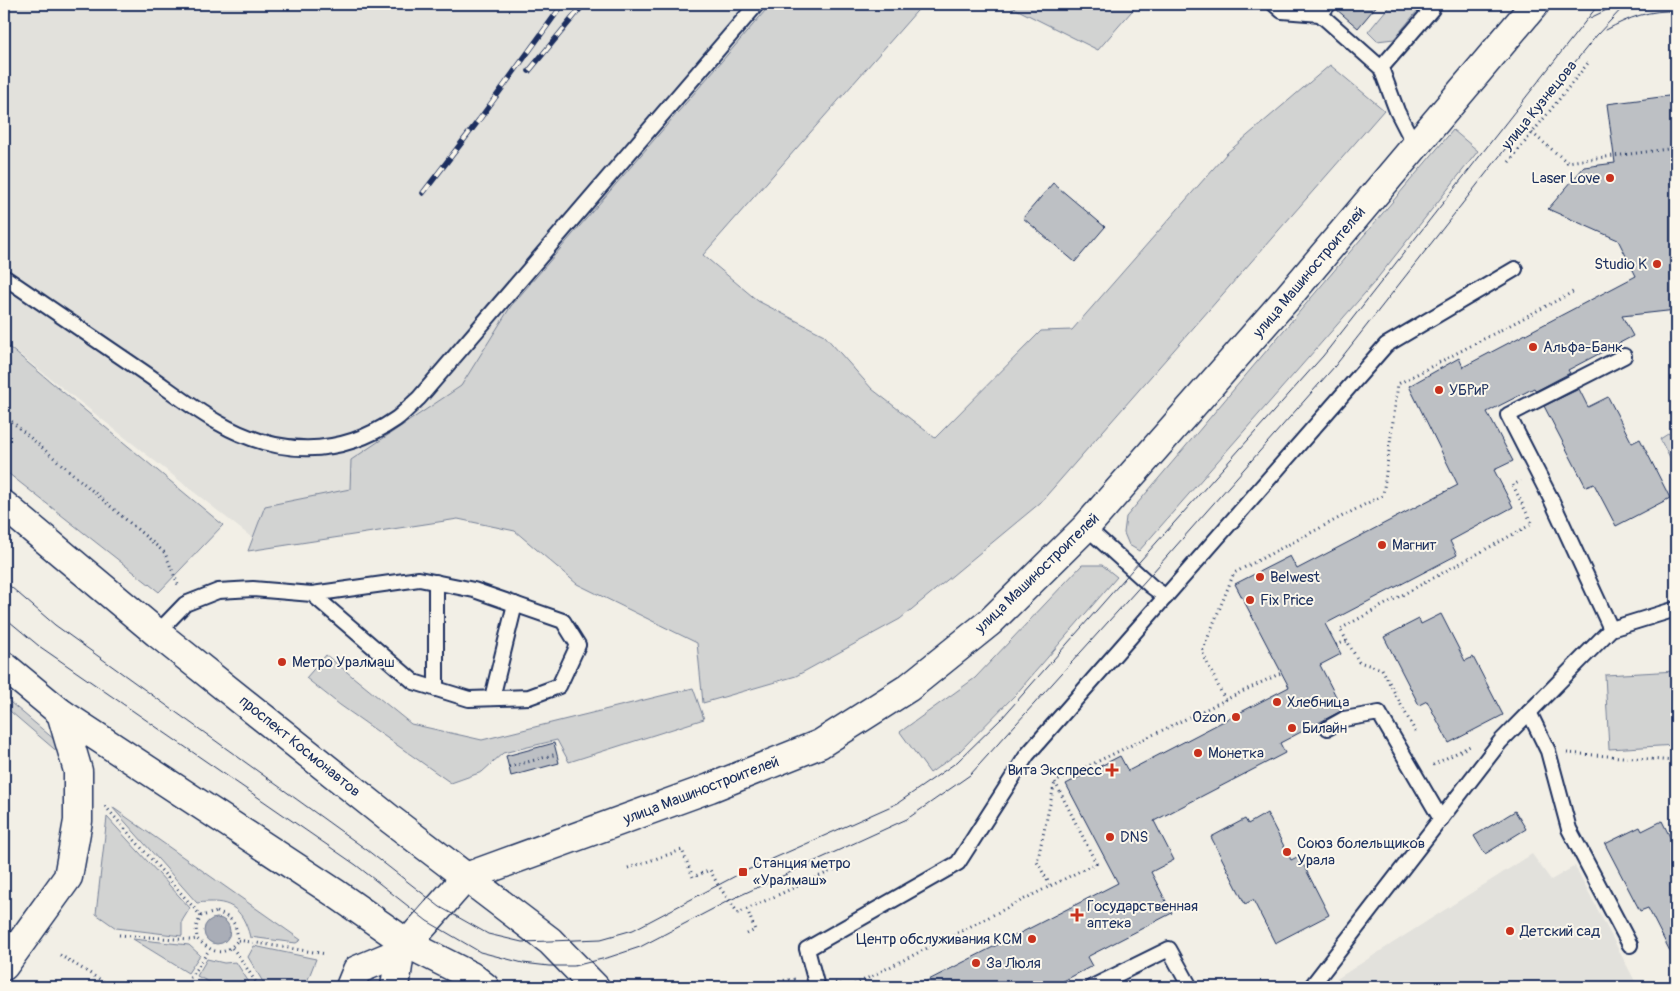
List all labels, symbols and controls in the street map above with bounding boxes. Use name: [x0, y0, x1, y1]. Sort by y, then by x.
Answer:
street label: улица Кузнецова: [1497, 57, 1581, 155]
place label: Laser Love: [1531, 169, 1601, 188]
marker: Laser Love: [1604, 172, 1616, 184]
street label: улица Машиностроителей: [1248, 203, 1370, 342]
place label: Studio K: [1594, 255, 1647, 274]
marker: Studio K: [1651, 258, 1663, 270]
place label: Альфа-Банк: [1543, 338, 1623, 357]
marker: Альфа-Банк: [1527, 341, 1539, 353]
place label: УБРиР: [1449, 381, 1489, 400]
marker: УБРиР: [1433, 384, 1445, 396]
street label: улица Машиностроителей: [971, 509, 1103, 638]
place label: Магнит: [1392, 536, 1437, 555]
marker: Магнит: [1376, 539, 1388, 551]
place label: Belwest: [1270, 568, 1321, 587]
marker: Belwest: [1254, 571, 1266, 583]
place label: Fix Price: [1260, 591, 1314, 610]
marker: Fix Price: [1244, 594, 1256, 606]
place label: Метро Уралмаш: [292, 653, 395, 672]
marker: Метро Уралмаш: [276, 656, 288, 668]
street label: проспект Космонавтов: [235, 692, 364, 801]
place label: Хлебница: [1287, 693, 1350, 712]
marker: Хлебница: [1271, 696, 1283, 708]
place label: Ozon: [1192, 708, 1226, 727]
marker: Ozon: [1230, 711, 1242, 723]
place label: Билайн: [1302, 719, 1347, 738]
marker: Билайн: [1286, 722, 1298, 734]
place label: Монетка: [1208, 744, 1264, 763]
marker: Монетка: [1192, 747, 1204, 759]
street label: улица Машиностроителей: [620, 752, 782, 829]
place label: Вита Экспресс: [1007, 761, 1102, 780]
marker: Вита Экспресс: [1106, 764, 1118, 776]
place label: DNS: [1120, 828, 1148, 847]
marker: DNS: [1104, 831, 1116, 843]
place label: Союз болельщиков Урала: [1297, 834, 1425, 870]
marker: Союз болельщиков Урала: [1281, 846, 1293, 858]
place label: Станция метро «Уралмаш»: [753, 854, 851, 890]
marker: Станция метро «Уралмаш»: [737, 866, 749, 878]
place label: Государственная аптека: [1087, 897, 1198, 933]
marker: Государственная аптека: [1071, 909, 1083, 921]
place label: Детский сад: [1519, 922, 1600, 941]
marker: Детский сад: [1504, 925, 1516, 937]
place label: Центр обслуживания КСМ: [856, 930, 1022, 949]
marker: Центр обслуживания КСМ: [1026, 933, 1038, 945]
place label: За Люля: [986, 954, 1041, 973]
marker: За Люля: [970, 957, 982, 969]

